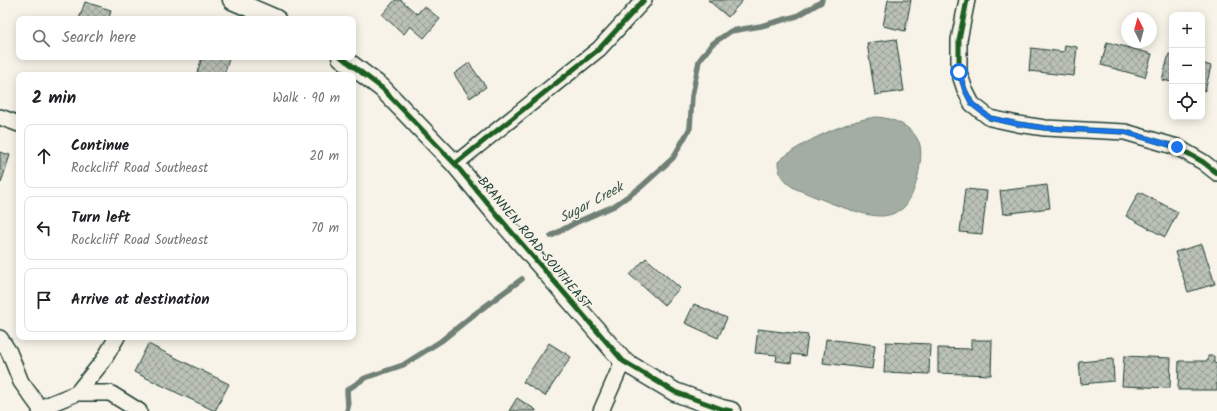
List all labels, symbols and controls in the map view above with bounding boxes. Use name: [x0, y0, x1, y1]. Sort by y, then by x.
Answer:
north arrow: [1121, 12, 1157, 48]
map controls: [1169, 12, 1205, 120]
button: +: [1169, 12, 1205, 48]
search box: [16, 16, 356, 60]
text: Search here: [62, 26, 136, 50]
icon: search: [30, 27, 52, 49]
button: −: [1169, 48, 1205, 84]
route start: [950, 63, 968, 81]
button: locate: [1169, 84, 1205, 120]
text: 2 min: [32, 85, 76, 112]
text: Walk · 90 m: [273, 88, 340, 109]
text: Continue: [71, 134, 129, 158]
route end: [1168, 138, 1186, 156]
icon: ahead: [33, 145, 55, 167]
text: 20 m: [309, 146, 339, 167]
text: Rockcliff Road Southeast: [71, 158, 208, 179]
street label: BRANNEN ROAD SOUTHEAST: [472, 172, 596, 315]
water label: Sugar Creek: [555, 176, 630, 229]
text: Turn left: [71, 206, 131, 230]
icon: left: [33, 217, 55, 239]
text: 70 m: [311, 218, 339, 239]
text: Rockcliff Road Southeast: [71, 230, 208, 251]
text: Arrive at destination: [71, 288, 210, 312]
icon: arrive: [33, 289, 55, 311]

